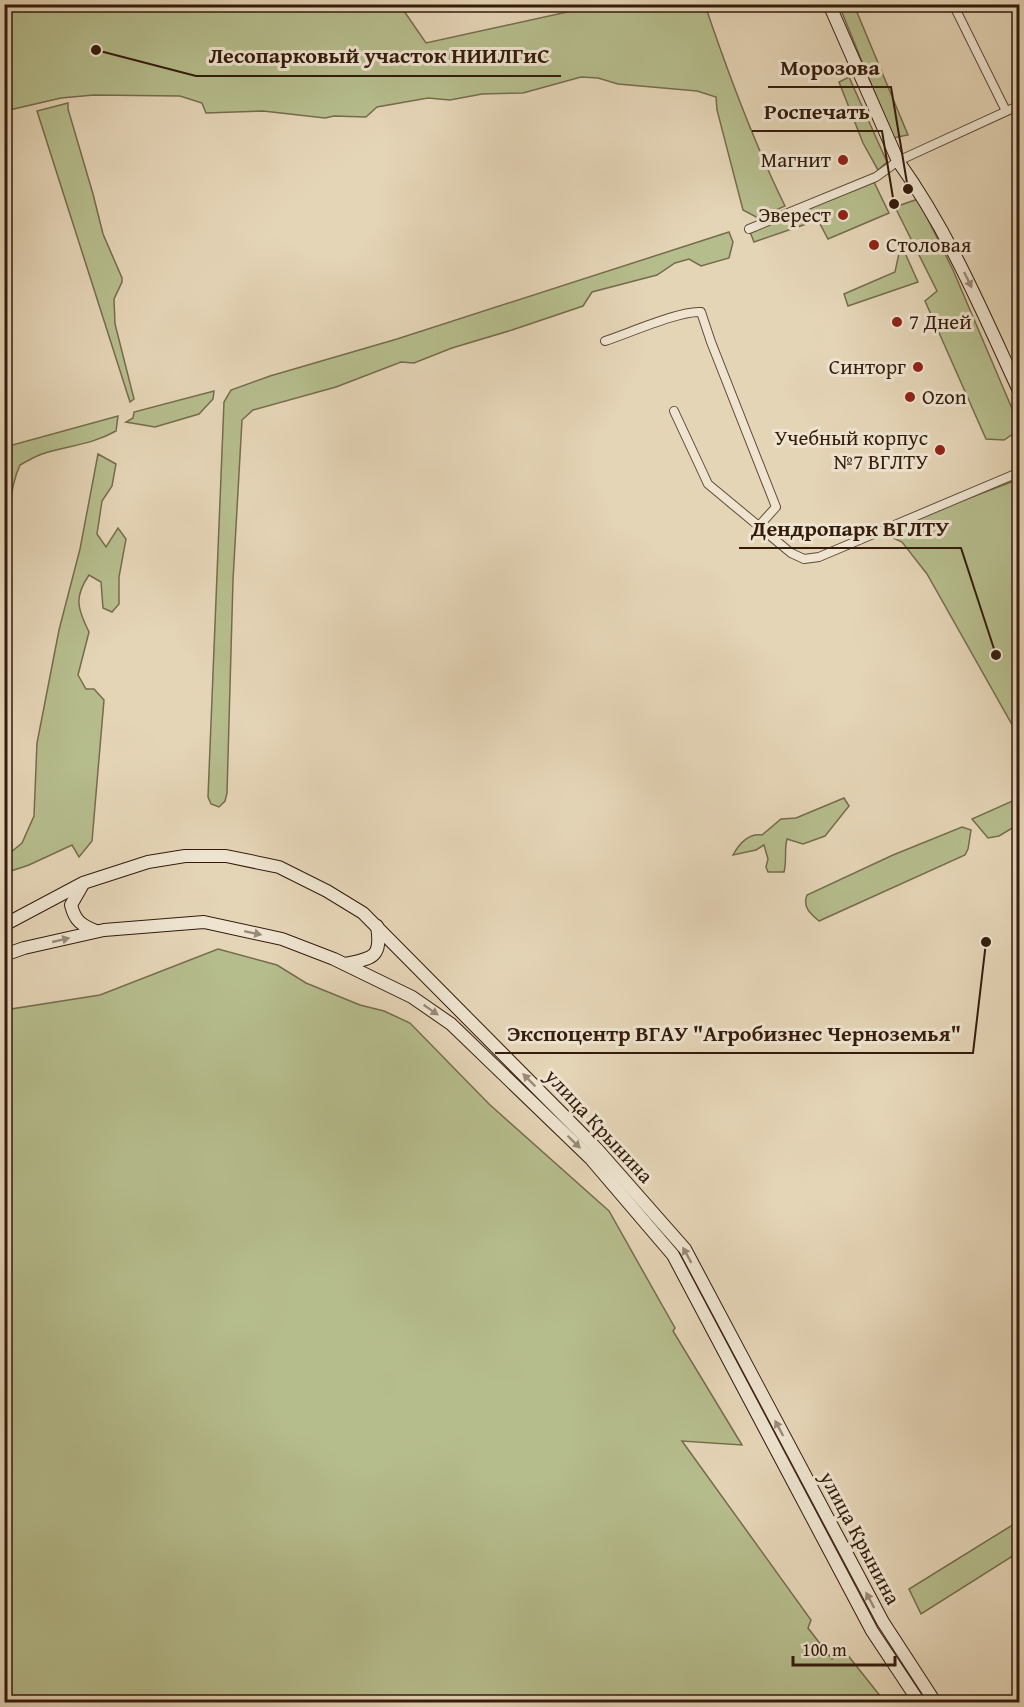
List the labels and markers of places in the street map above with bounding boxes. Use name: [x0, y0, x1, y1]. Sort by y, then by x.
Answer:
callout: Лесопарковый участок НИИЛГиС: [196, 36, 561, 76]
callout: Морозова: [768, 47, 891, 87]
callout: Роспечать: [752, 91, 882, 131]
place label: Магнит: [761, 144, 831, 175]
marker: Магнит: [836, 153, 850, 167]
place label: Эверест: [758, 199, 831, 230]
marker: Эверест: [836, 208, 850, 222]
place label: Столовая: [886, 229, 972, 260]
marker: Столовая: [867, 238, 881, 252]
place label: 7 Дней: [909, 306, 972, 337]
marker: 7 Дней: [890, 315, 904, 329]
place label: Синторг: [829, 351, 906, 382]
marker: Синторг: [911, 360, 925, 374]
place label: Ozon: [922, 381, 967, 412]
marker: Ozon: [903, 390, 917, 404]
place label: Учебный корпус №7 ВГЛТУ: [774, 422, 928, 477]
marker: Учебный корпус №7 ВГЛТУ: [933, 443, 947, 457]
callout: Дендропарк ВГЛТУ: [739, 508, 961, 548]
callout: Экспоцентр ВГАУ "Агробизнес Черноземья": [495, 1013, 973, 1053]

